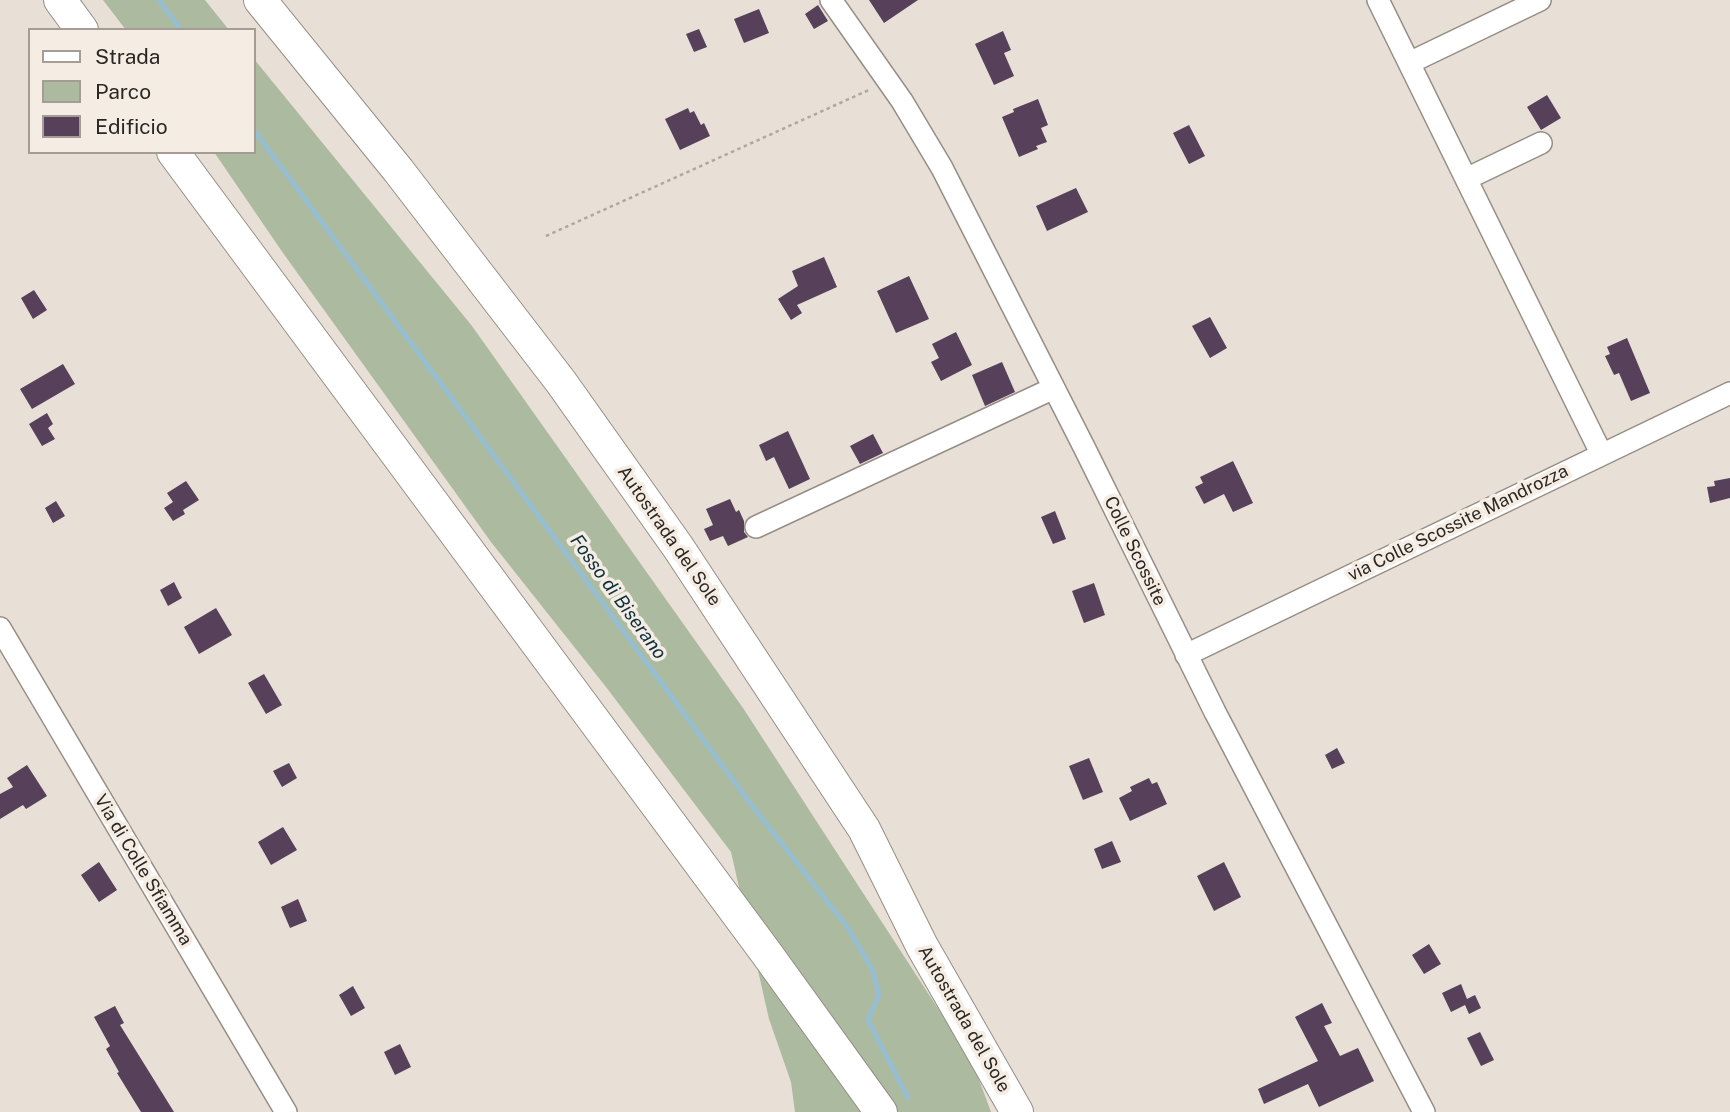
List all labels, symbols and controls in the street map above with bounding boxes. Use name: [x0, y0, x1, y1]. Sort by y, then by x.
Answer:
legend: [28, 28, 256, 154]
text: Strada: [95, 44, 160, 69]
text: Parco: [95, 79, 151, 104]
text: Edificio: [95, 114, 168, 139]
street label: via Colle Scossite Mandrozza: [1344, 460, 1572, 586]
street label: Autostrada del Sole: [613, 462, 725, 610]
street label: Colle Scossite: [1099, 493, 1171, 609]
water label: Fosso di Biserano: [565, 530, 671, 664]
street label: Via di Colle Sfiamma: [89, 791, 197, 949]
street label: Autostrada del Sole: [913, 942, 1015, 1096]

